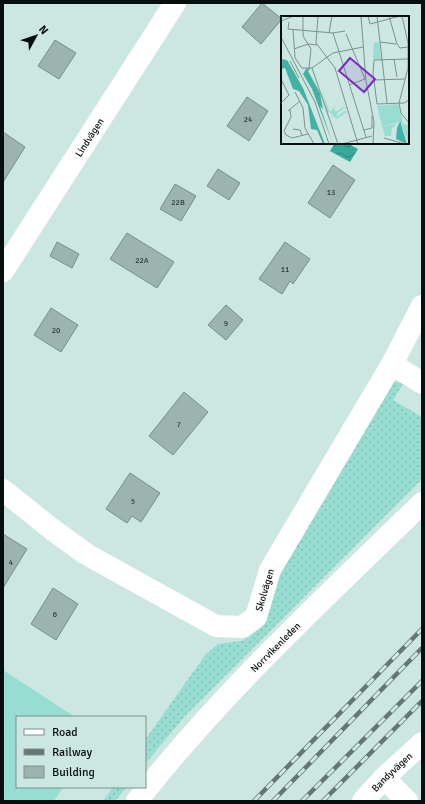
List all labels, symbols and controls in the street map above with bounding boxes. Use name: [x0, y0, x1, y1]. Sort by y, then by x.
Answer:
north arrow: [16, 16, 56, 56]
inset map: [281, 16, 409, 144]
text: N: [36, 23, 51, 37]
house number: 24: [244, 114, 253, 124]
street label: Lindvägen: [73, 116, 107, 159]
house number: 13: [327, 187, 335, 197]
house number: 22B: [171, 197, 185, 207]
house number: 22A: [135, 255, 149, 265]
house number: 11: [281, 264, 289, 274]
house number: 9: [224, 318, 228, 328]
house number: 20: [52, 325, 60, 335]
house number: 7: [177, 419, 181, 429]
house number: 5: [131, 496, 135, 506]
house number: 4: [9, 557, 14, 567]
street label: Skolvägen: [253, 567, 277, 613]
house number: 6: [53, 609, 57, 619]
street label: Norrvikenleden: [248, 620, 303, 675]
legend: [16, 716, 146, 788]
text: Road: [52, 725, 78, 740]
text: Railway: [52, 745, 92, 760]
street label: Bandyvägen: [369, 750, 415, 795]
text: Building: [52, 765, 95, 780]

